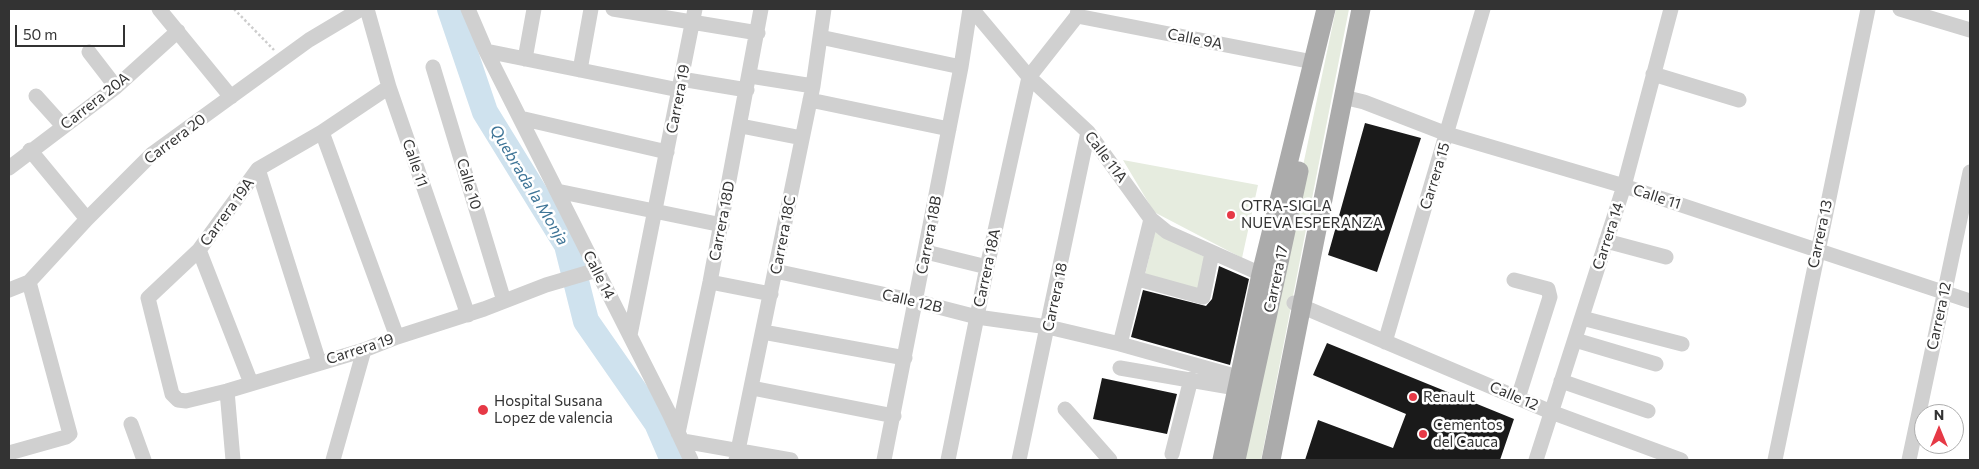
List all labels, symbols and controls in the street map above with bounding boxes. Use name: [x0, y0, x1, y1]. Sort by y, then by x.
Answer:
scale bar: [18, 15, 128, 47]
text: 50 m: [23, 25, 57, 43]
street label: Calle 9A: [1166, 25, 1224, 53]
street label: Carrera 19: [663, 63, 693, 135]
street label: Carrera 20A: [57, 69, 133, 133]
street label: Carrera 20: [141, 110, 209, 168]
water label: Quebrada la Monja: [485, 121, 573, 249]
street label: Calle 11A: [1081, 128, 1131, 186]
street label: Calle 11: [398, 137, 432, 189]
street label: Carrera 15: [1416, 140, 1454, 212]
street label: Calle 10: [453, 156, 485, 212]
street label: Carrera 19A: [196, 174, 258, 250]
street label: Carrera 18D: [705, 180, 739, 262]
street label: Calle 11: [1631, 181, 1683, 213]
street label: Carrera 18C: [767, 194, 799, 276]
street label: Carrera 18B: [913, 194, 945, 276]
place label: OTRA-SIGLA NUEVA ESPERANZA: [1241, 197, 1383, 232]
street label: Carrera 13: [1804, 198, 1836, 270]
street label: Carrera 14: [1589, 200, 1627, 272]
marker: OTRA-SIGLA NUEVA ESPERANZA: [1225, 209, 1237, 221]
street label: Carrera 18A: [970, 227, 1004, 309]
street label: Carrera 17: [1260, 244, 1292, 314]
street label: Calle 14: [579, 248, 619, 302]
street label: Carrera 18: [1039, 261, 1071, 333]
street label: Carrera 12: [1923, 280, 1955, 352]
street label: Calle 12B: [880, 285, 944, 317]
street label: Carrera 19: [324, 330, 396, 368]
street label: Calle 12: [1487, 378, 1541, 414]
place label: Renault: [1423, 388, 1475, 406]
marker: Renault: [1407, 391, 1419, 403]
place label: Hospital Susana Lopez de valencia: [494, 392, 613, 427]
marker: Hospital Susana Lopez de valencia: [476, 403, 490, 417]
north arrow: [1914, 404, 1964, 454]
text: N: [1934, 406, 1944, 423]
place label: Cementos del Cauca: [1433, 416, 1502, 451]
marker: Cementos del Cauca: [1417, 428, 1429, 440]

